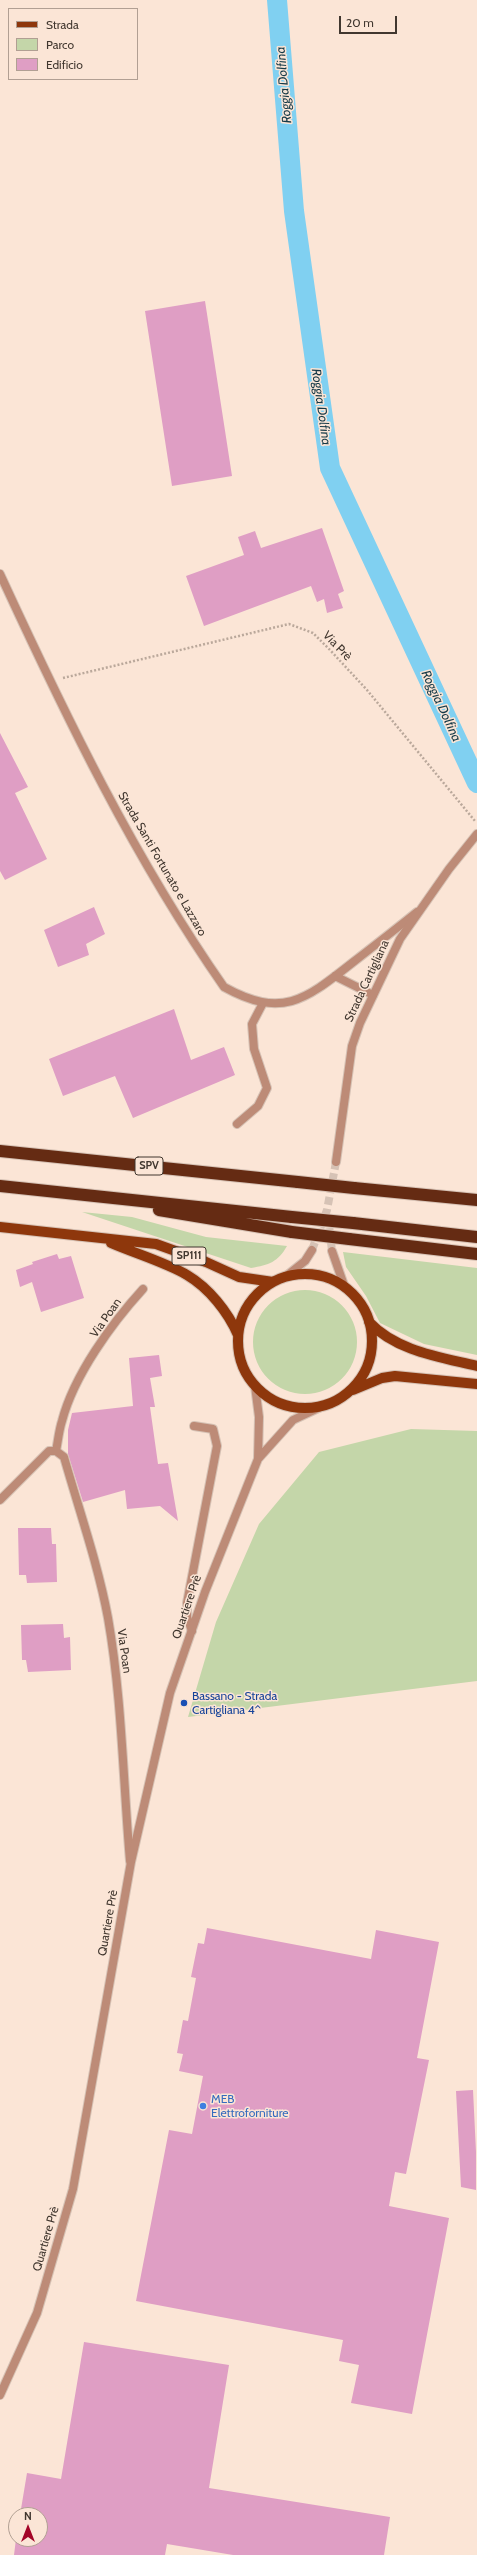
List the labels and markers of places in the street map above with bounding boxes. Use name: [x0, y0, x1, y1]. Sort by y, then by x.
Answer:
place label: Bassano - Strada Cartigliana 4^: [192, 1689, 277, 1717]
marker: Bassano - Strada Cartigliana 4^: [179, 1698, 189, 1708]
place label: MEB Elettroforniture: [211, 2092, 288, 2120]
marker: MEB Elettroforniture: [198, 2101, 208, 2111]

